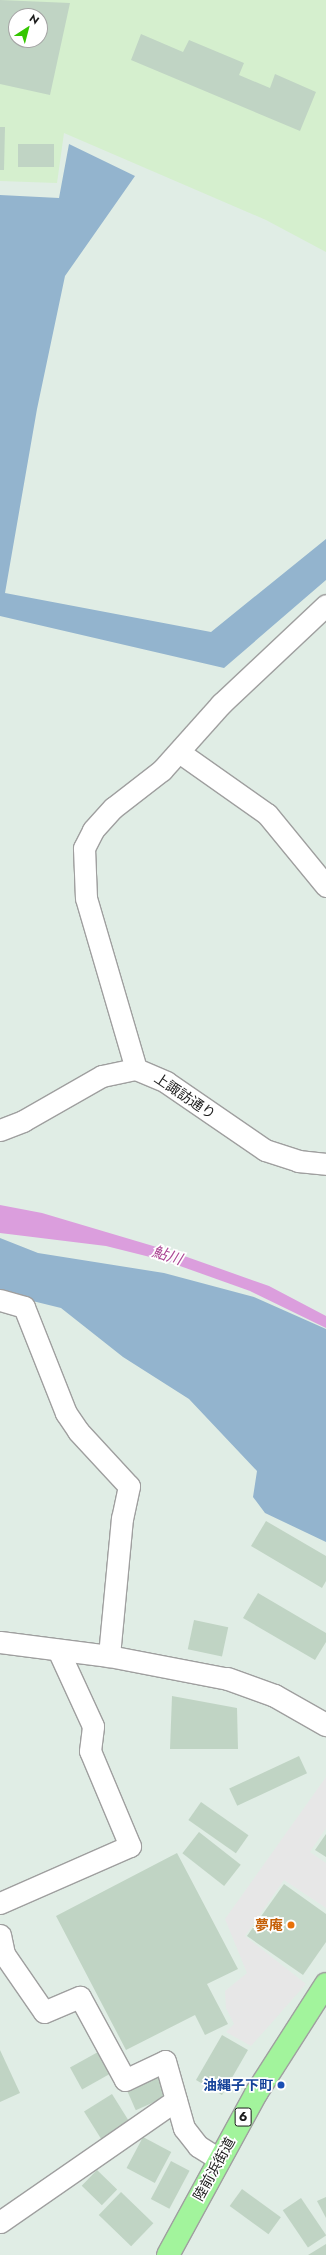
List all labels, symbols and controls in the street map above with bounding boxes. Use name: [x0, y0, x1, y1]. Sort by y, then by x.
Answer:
north arrow: [8, 8, 48, 48]
text: N: [26, 10, 43, 28]
street label: 上諏訪通り: [151, 1069, 219, 1123]
water label: 鮎川: [150, 1243, 184, 1269]
place label: 夢庵: [255, 1917, 283, 1933]
marker: 夢庵: [286, 1920, 296, 1930]
place label: 油縄子下町: [203, 2077, 273, 2093]
marker: 油縄子下町: [276, 2080, 286, 2090]
road number: 6: [234, 2106, 252, 2128]
street label: 陸前浜街道: [190, 2134, 238, 2204]

